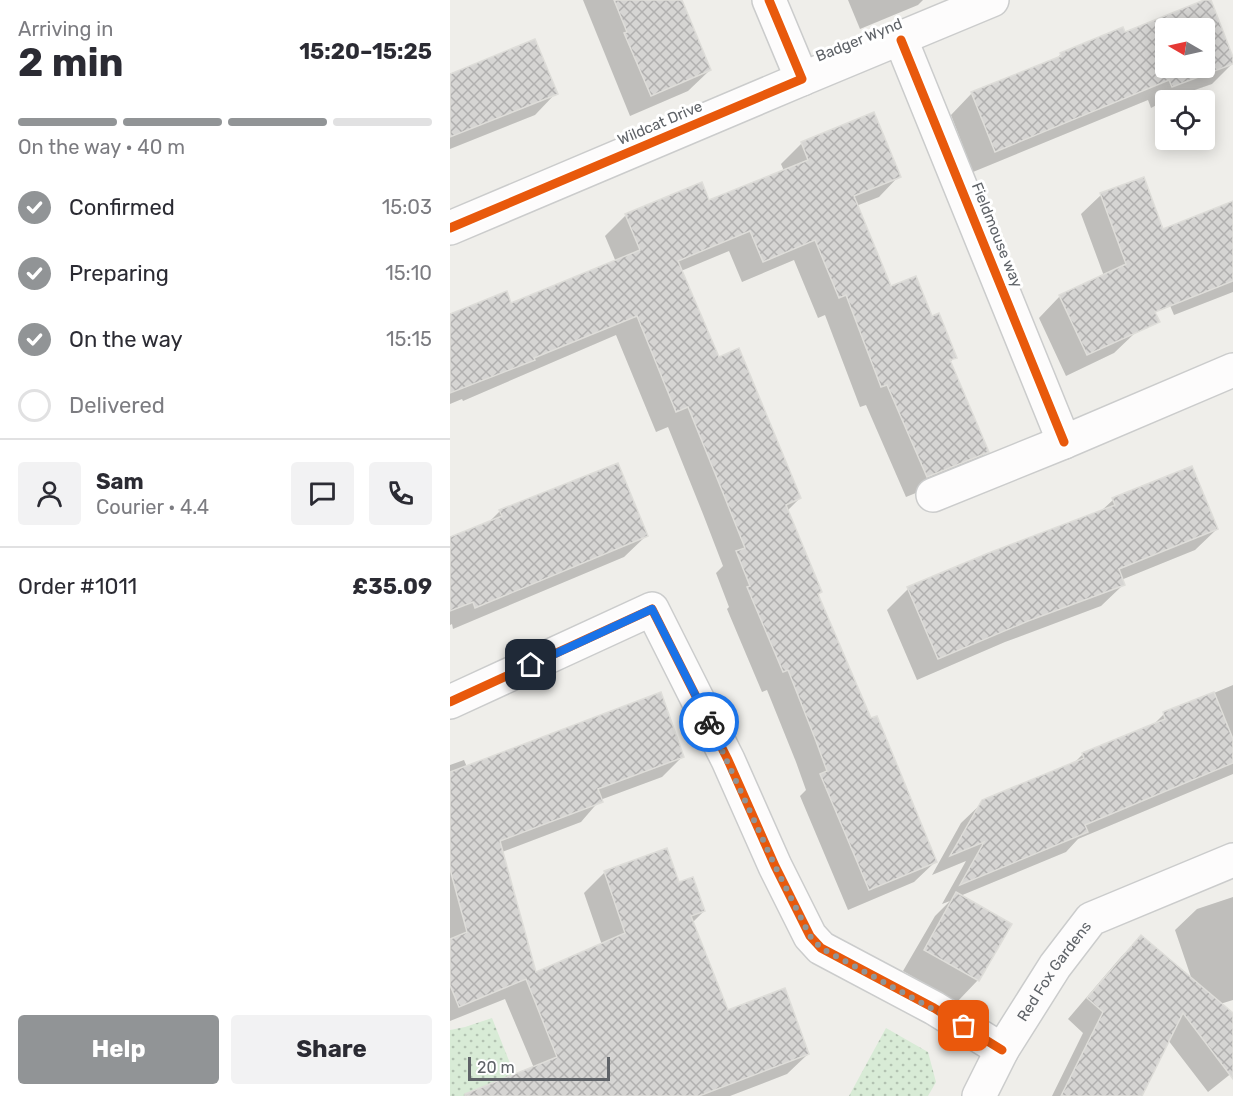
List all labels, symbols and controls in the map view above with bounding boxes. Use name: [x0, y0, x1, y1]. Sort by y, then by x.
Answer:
street label: Badger Wynd: [813, 14, 905, 66]
text: Arriving in: [18, 17, 113, 41]
north arrow: [1155, 18, 1215, 78]
map controls: [1155, 18, 1215, 150]
text: 15:20–15:25: [299, 38, 432, 65]
text: 2 min: [18, 40, 124, 86]
button: locate: [1155, 90, 1215, 150]
street label: Wildcat Drive: [615, 97, 705, 149]
text: On the way · 40 m: [18, 135, 185, 159]
street label: Fieldmouse way: [968, 180, 1026, 290]
icon: check: [18, 191, 51, 224]
text: Confirmed: [69, 194, 175, 221]
text: 15:03: [382, 195, 432, 219]
icon: check: [18, 257, 51, 290]
text: Preparing: [69, 260, 169, 287]
text: 15:10: [385, 261, 432, 285]
icon: check: [18, 323, 51, 356]
text: On the way: [69, 326, 183, 353]
text: 15:15: [386, 327, 432, 351]
text: Delivered: [69, 392, 165, 419]
button: person: [18, 462, 81, 525]
button: chat: [291, 462, 354, 525]
button: phone: [369, 462, 432, 525]
text: Sam: [96, 468, 144, 495]
text: Courier · 4.4: [96, 495, 209, 519]
text: Order #1011: [18, 573, 137, 600]
text: £35.09: [352, 573, 432, 600]
pin: [505, 639, 556, 690]
icon: home: [514, 648, 547, 681]
courier: [679, 692, 739, 752]
icon: bike: [693, 706, 726, 739]
street label: Red Fox Gardens: [1013, 917, 1095, 1025]
pin: [938, 1000, 989, 1051]
icon: bag: [947, 1009, 980, 1042]
button: Help: [18, 1015, 219, 1084]
button: Share: [231, 1015, 432, 1084]
scale bar: [468, 1054, 610, 1082]
text: 20 m: [477, 1058, 515, 1077]

